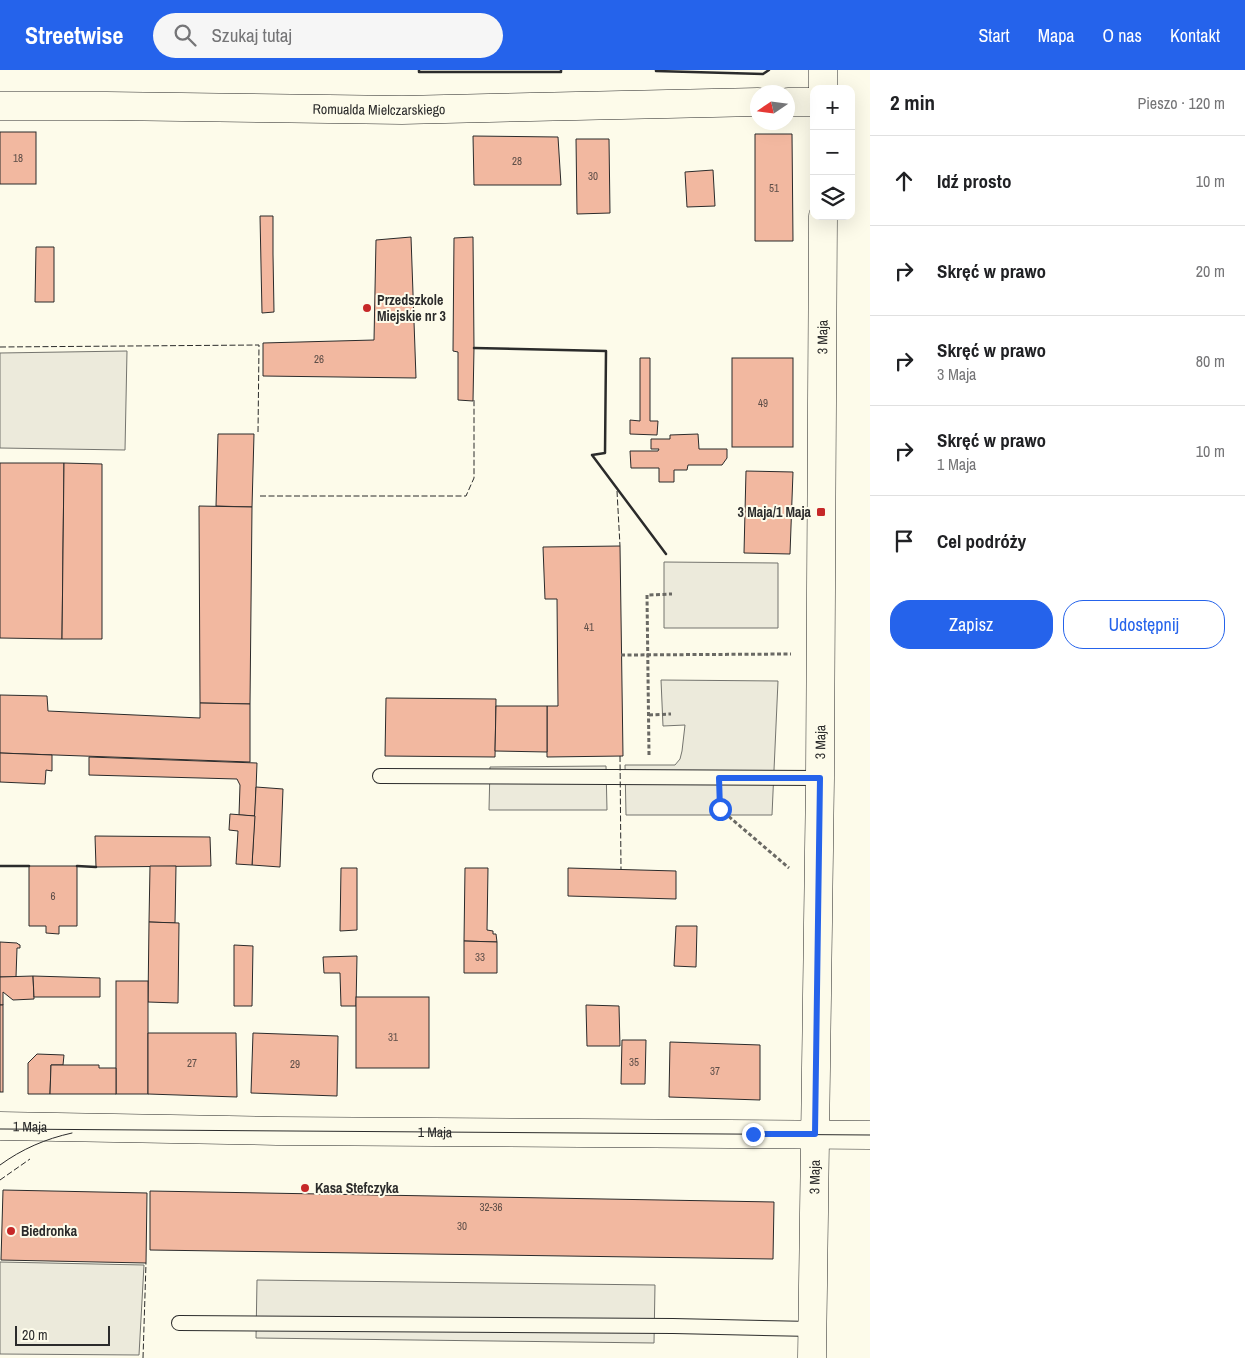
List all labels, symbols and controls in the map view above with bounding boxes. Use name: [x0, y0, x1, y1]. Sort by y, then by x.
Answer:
search box: [153, 13, 503, 58]
text: Streetwise: [25, 19, 123, 51]
icon: search: [171, 21, 199, 49]
text: Szukaj tutaj: [211, 22, 292, 48]
text: Start: [978, 23, 1010, 48]
text: Mapa: [1038, 23, 1075, 48]
text: O nas: [1103, 23, 1142, 48]
text: Kontakt: [1170, 23, 1220, 48]
north arrow: [750, 85, 795, 130]
map controls: [810, 85, 855, 220]
button: +: [810, 85, 855, 130]
text: 2 min: [890, 88, 935, 117]
text: Pieszo · 120 m: [1137, 92, 1225, 114]
street label: Romualda Mielczarskiego: [312, 100, 446, 119]
button: −: [810, 130, 855, 175]
house number: 18: [13, 151, 23, 165]
house number: 28: [512, 154, 522, 168]
icon: ahead: [890, 167, 918, 195]
text: Idź prosto: [937, 168, 1011, 194]
house number: 30: [588, 169, 598, 183]
text: 10 m: [1196, 170, 1225, 192]
button: layers: [810, 175, 855, 220]
house number: 51: [769, 181, 779, 195]
icon: right: [890, 257, 918, 285]
text: Skręć w prawo: [937, 258, 1046, 284]
text: 20 m: [1196, 260, 1225, 282]
place label: Przedszkole Miejskie nr 3: [377, 291, 446, 325]
marker: Przedszkole Miejskie nr 3: [361, 302, 373, 314]
street label: 3 Maja: [813, 319, 831, 354]
text: Skręć w prawo: [937, 337, 1046, 363]
icon: right: [890, 347, 918, 375]
text: 80 m: [1196, 350, 1225, 372]
house number: 26: [314, 352, 324, 366]
text: 3 Maja: [937, 363, 976, 385]
house number: 49: [758, 396, 768, 410]
text: Skręć w prawo: [937, 427, 1046, 453]
icon: right: [890, 437, 918, 465]
text: 10 m: [1196, 440, 1225, 462]
text: 1 Maja: [937, 453, 976, 475]
place label: 3 Maja/1 Maja: [738, 503, 812, 521]
marker: 3 Maja/1 Maja: [815, 506, 827, 518]
icon: arrive: [890, 527, 918, 555]
text: Cel podróży: [937, 528, 1026, 554]
button: Zapisz: [890, 600, 1053, 649]
button: Udostępnij: [1063, 600, 1225, 649]
house number: 41: [584, 620, 594, 634]
street label: 3 Maja: [811, 724, 829, 759]
route start: [709, 798, 732, 821]
house number: 6: [50, 889, 56, 903]
house number: 33: [475, 950, 485, 964]
house number: 31: [388, 1030, 398, 1044]
house number: 35: [629, 1055, 639, 1069]
house number: 27: [187, 1056, 197, 1070]
house number: 29: [290, 1057, 300, 1071]
house number: 37: [710, 1064, 720, 1078]
street label: 1 Maja: [13, 1117, 48, 1136]
street label: 1 Maja: [418, 1123, 453, 1141]
route end: [742, 1123, 765, 1146]
street label: 3 Maja: [805, 1159, 824, 1194]
place label: Kasa Stefczyka: [315, 1179, 399, 1197]
marker: Kasa Stefczyka: [299, 1182, 311, 1194]
house number: 32-36: [479, 1200, 503, 1214]
house number: 30: [457, 1219, 467, 1233]
place label: Biedronka: [21, 1222, 78, 1240]
marker: Biedronka: [5, 1225, 17, 1237]
scale bar: [15, 1323, 110, 1346]
text: 20 m: [22, 1326, 48, 1344]

